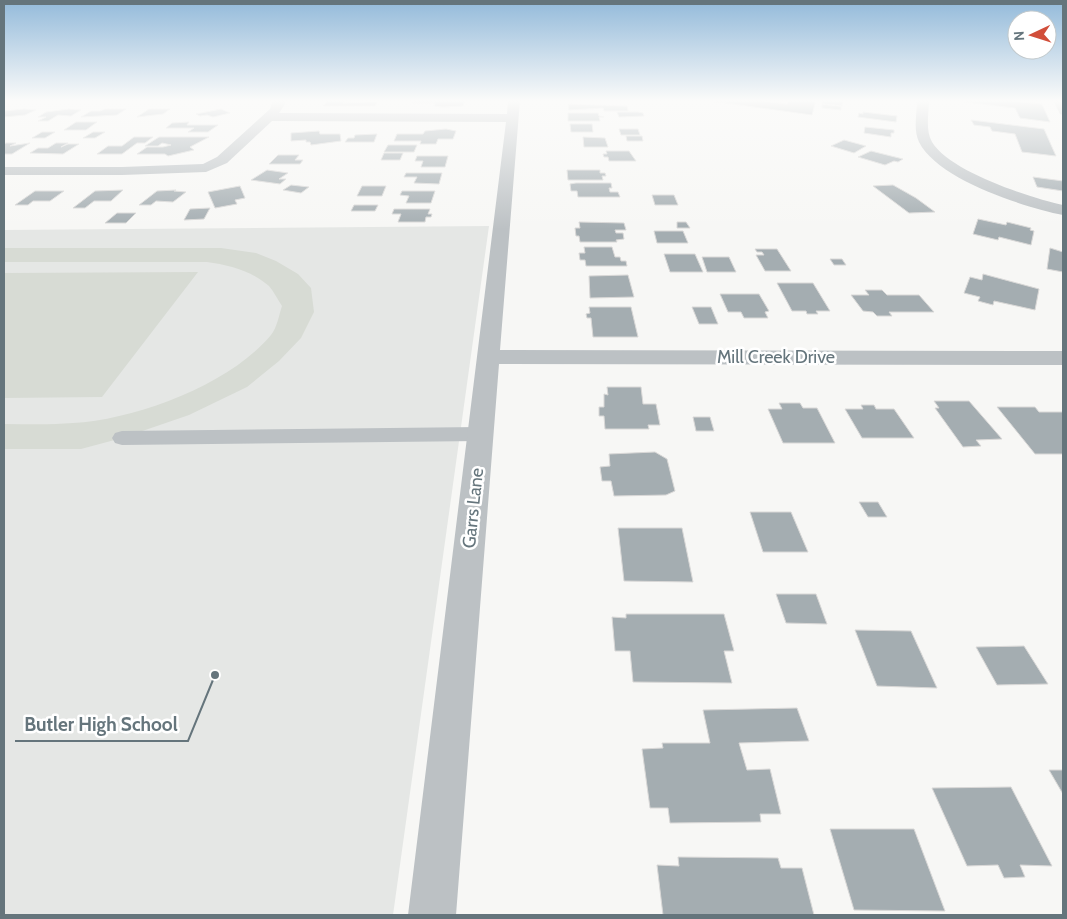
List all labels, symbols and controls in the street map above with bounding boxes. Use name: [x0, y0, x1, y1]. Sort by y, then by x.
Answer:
north arrow: [1007, 10, 1057, 60]
text: N: [1010, 30, 1028, 41]
street label: Mill Creek Drive: [717, 346, 835, 368]
street label: Garrs Lane: [458, 467, 488, 549]
callout: Butler High School: [15, 707, 188, 741]
text: Butler High School: [24, 713, 178, 736]

